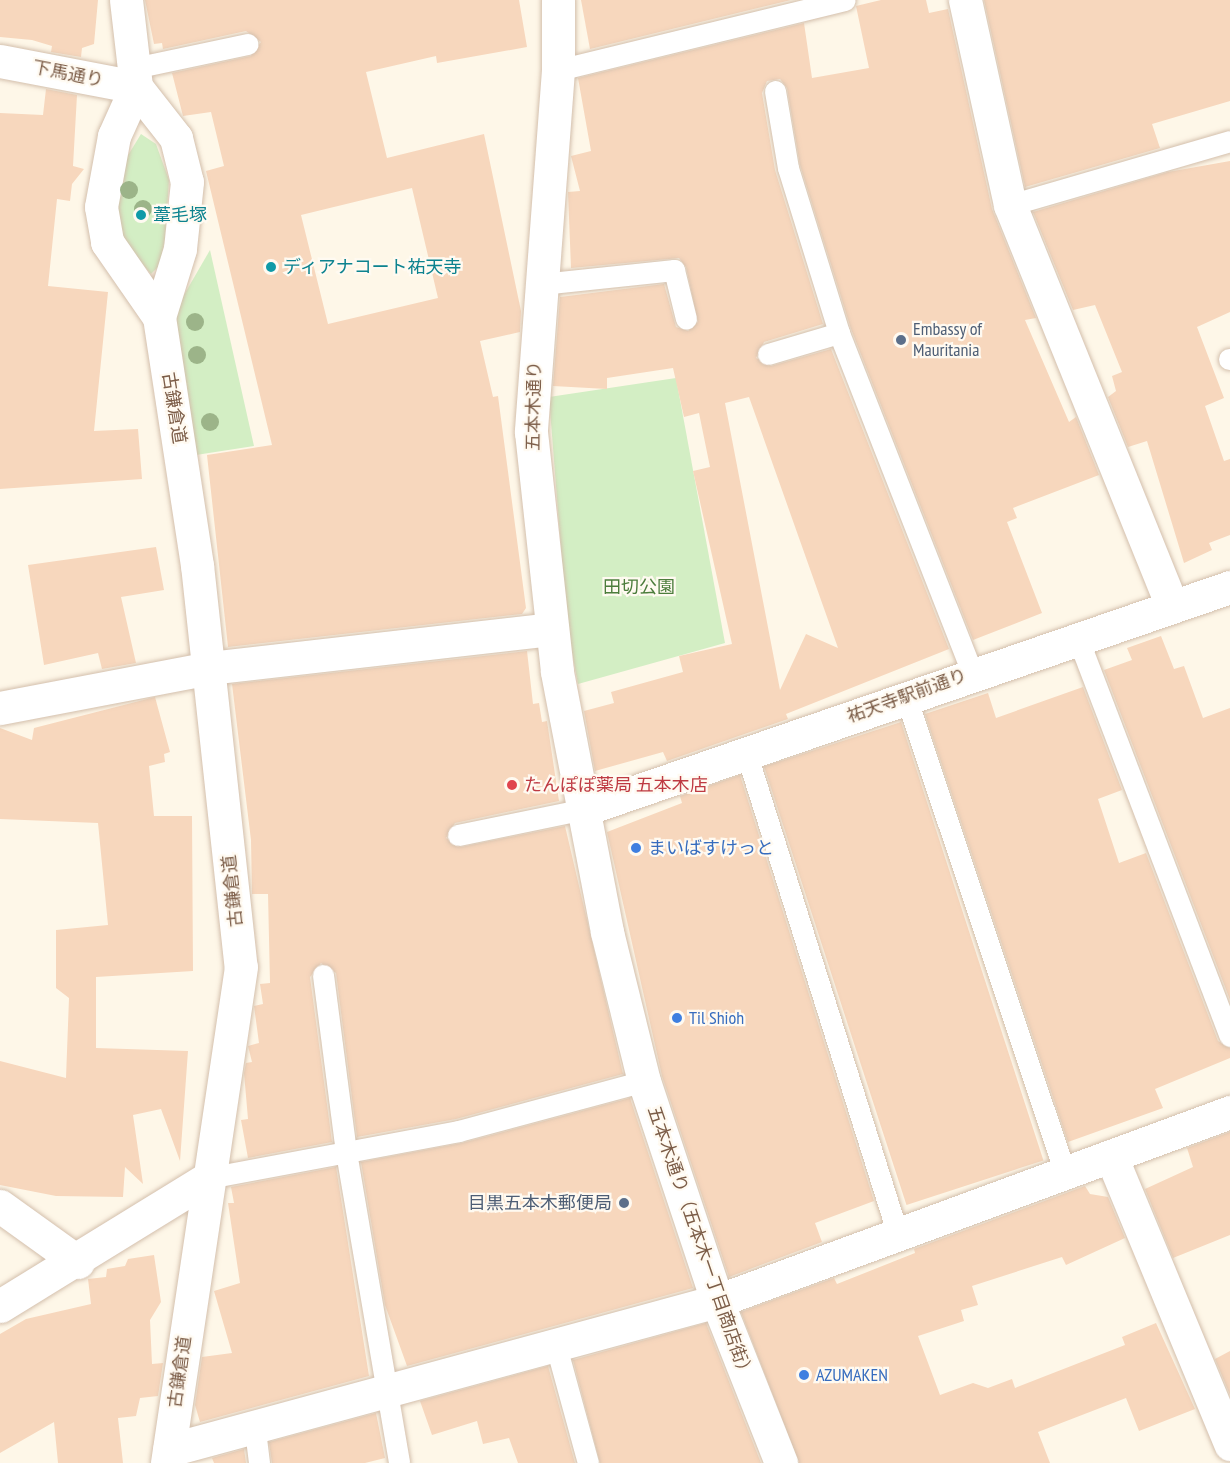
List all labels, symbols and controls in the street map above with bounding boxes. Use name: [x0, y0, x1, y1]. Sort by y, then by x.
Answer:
street label: 下馬通り: [31, 57, 105, 91]
place label: 葦毛塚: [153, 204, 207, 226]
marker: 葦毛塚: [134, 208, 148, 222]
place label: ディアナコート祐天寺: [283, 256, 463, 278]
marker: ディアナコート祐天寺: [264, 260, 278, 274]
place label: Embassy of Mauritania: [913, 319, 982, 362]
marker: Embassy of Mauritania: [894, 333, 908, 347]
street label: 五本木通り: [522, 361, 546, 451]
street label: 古鎌倉道: [158, 371, 190, 445]
park label: 田切公園: [603, 576, 675, 598]
street label: 祐天寺駅前通り: [844, 664, 970, 728]
place label: たんぽぽ薬局 五本木店: [524, 774, 708, 796]
marker: たんぽぽ薬局 五本木店: [505, 778, 519, 792]
place label: まいばすけっと: [648, 837, 774, 859]
marker: まいばすけっと: [629, 841, 643, 855]
street label: 古鎌倉道: [218, 854, 248, 928]
place label: Til Shioh: [689, 1007, 744, 1029]
marker: Til Shioh: [670, 1011, 684, 1025]
street label: 五本木通り（五本木一丁目商店街）: [643, 1103, 757, 1383]
place label: 目黒五本木郵便局: [468, 1192, 612, 1214]
marker: 目黒五本木郵便局: [617, 1196, 631, 1210]
street label: 古鎌倉道: [164, 1335, 196, 1409]
place label: AZUMAKEN: [816, 1364, 888, 1386]
marker: AZUMAKEN: [797, 1368, 811, 1382]

